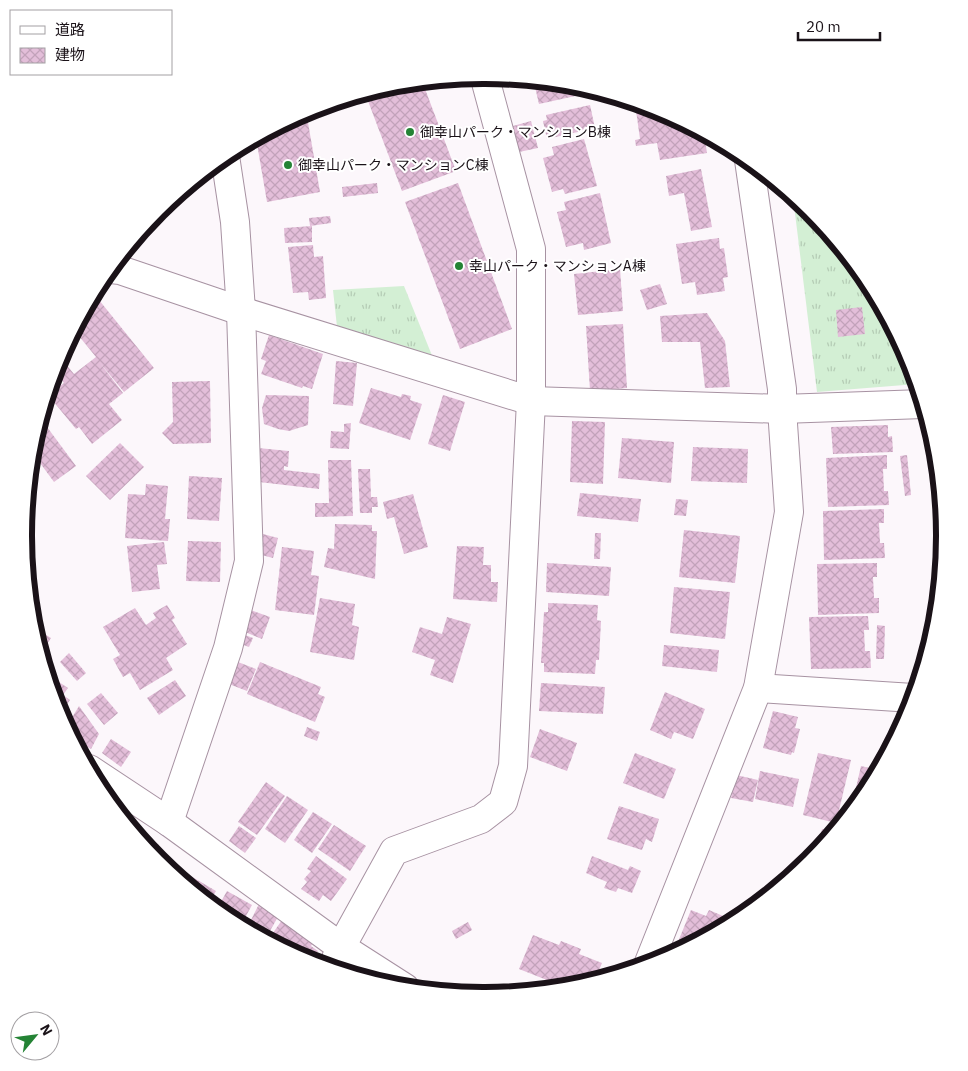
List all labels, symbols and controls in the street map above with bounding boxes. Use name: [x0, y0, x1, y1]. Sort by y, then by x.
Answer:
legend: [10, 10, 172, 75]
scale bar: [798, 10, 880, 42]
text: 20 m: [806, 17, 841, 36]
text: 道路: [55, 20, 85, 39]
text: 建物: [55, 45, 85, 64]
place label: 御幸山パーク・マンションB棟: [420, 123, 611, 141]
marker: 御幸山パーク・マンションB棟: [404, 126, 416, 138]
place label: 御幸山パーク・マンションC棟: [298, 156, 488, 174]
marker: 御幸山パーク・マンションC棟: [282, 159, 294, 171]
place label: 幸山パーク・マンションA棟: [469, 257, 646, 275]
marker: 幸山パーク・マンションA棟: [453, 260, 465, 272]
north arrow: [10, 1011, 60, 1061]
text: N: [36, 1021, 57, 1038]

